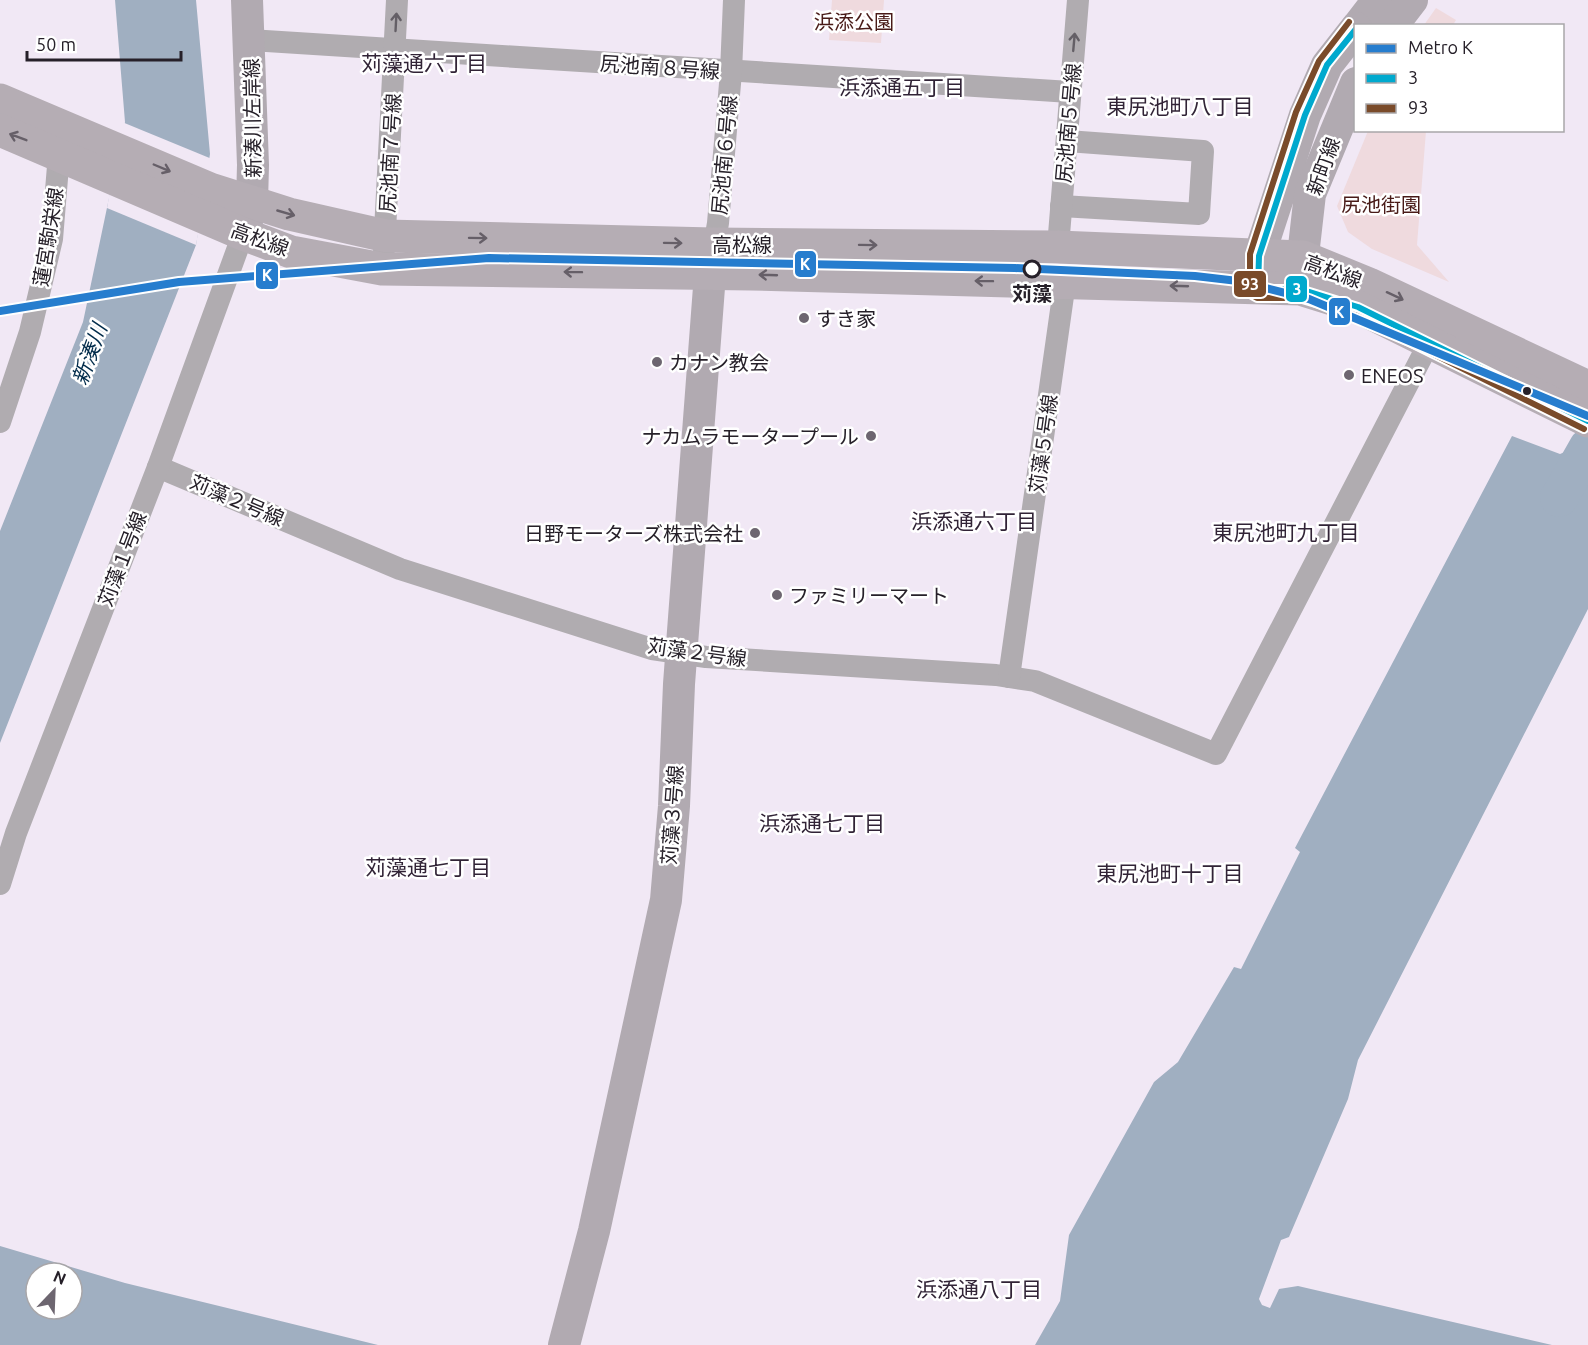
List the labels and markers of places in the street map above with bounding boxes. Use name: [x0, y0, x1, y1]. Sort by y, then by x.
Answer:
marker: 苅藻: [1023, 260, 1041, 278]
place label: 苅藻: [1012, 282, 1052, 305]
place label: すき家: [816, 307, 876, 330]
marker: すき家: [797, 311, 811, 325]
place label: カナン教会: [669, 351, 769, 374]
marker: カナン教会: [650, 355, 664, 369]
place label: ENEOS: [1361, 364, 1423, 387]
marker: ENEOS: [1342, 368, 1356, 382]
unlabelled marker: [1521, 385, 1533, 397]
place label: ナカムラモータープール: [641, 425, 859, 448]
marker: ナカムラモータープール: [864, 429, 878, 443]
place label: 日野モーターズ株式会社: [524, 522, 743, 545]
marker: 日野モーターズ株式会社: [748, 526, 762, 540]
place label: ファミリーマート: [789, 584, 949, 607]
marker: ファミリーマート: [770, 588, 784, 602]

